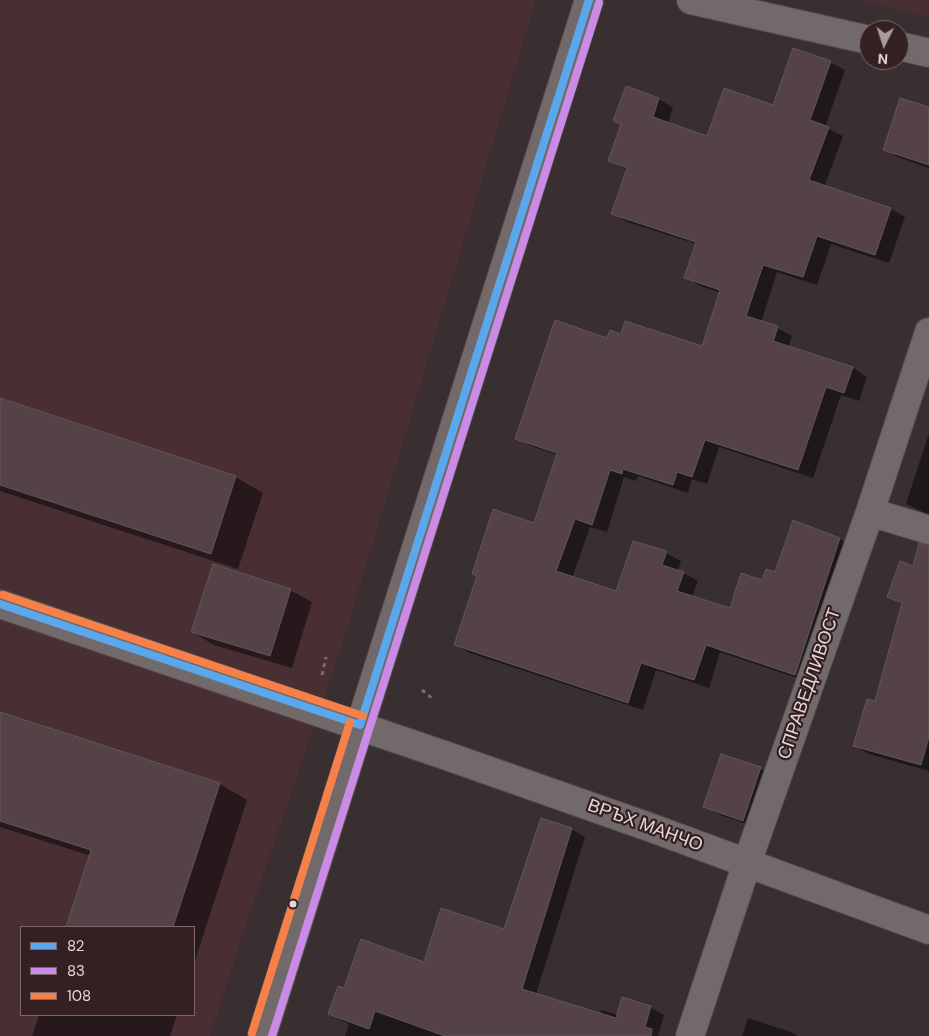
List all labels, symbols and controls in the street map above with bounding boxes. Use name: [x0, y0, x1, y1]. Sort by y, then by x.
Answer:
north arrow: [859, 20, 909, 70]
text: N: [877, 50, 889, 68]
street label: СПРАВЕДЛИВОСТ: [774, 606, 846, 762]
street label: ВРЪХ МАНЧО: [584, 795, 706, 857]
unlabelled marker: [288, 899, 298, 909]
legend: [20, 926, 195, 1016]
text: 82: [67, 936, 85, 956]
text: 83: [67, 961, 85, 981]
text: 108: [67, 986, 91, 1006]

